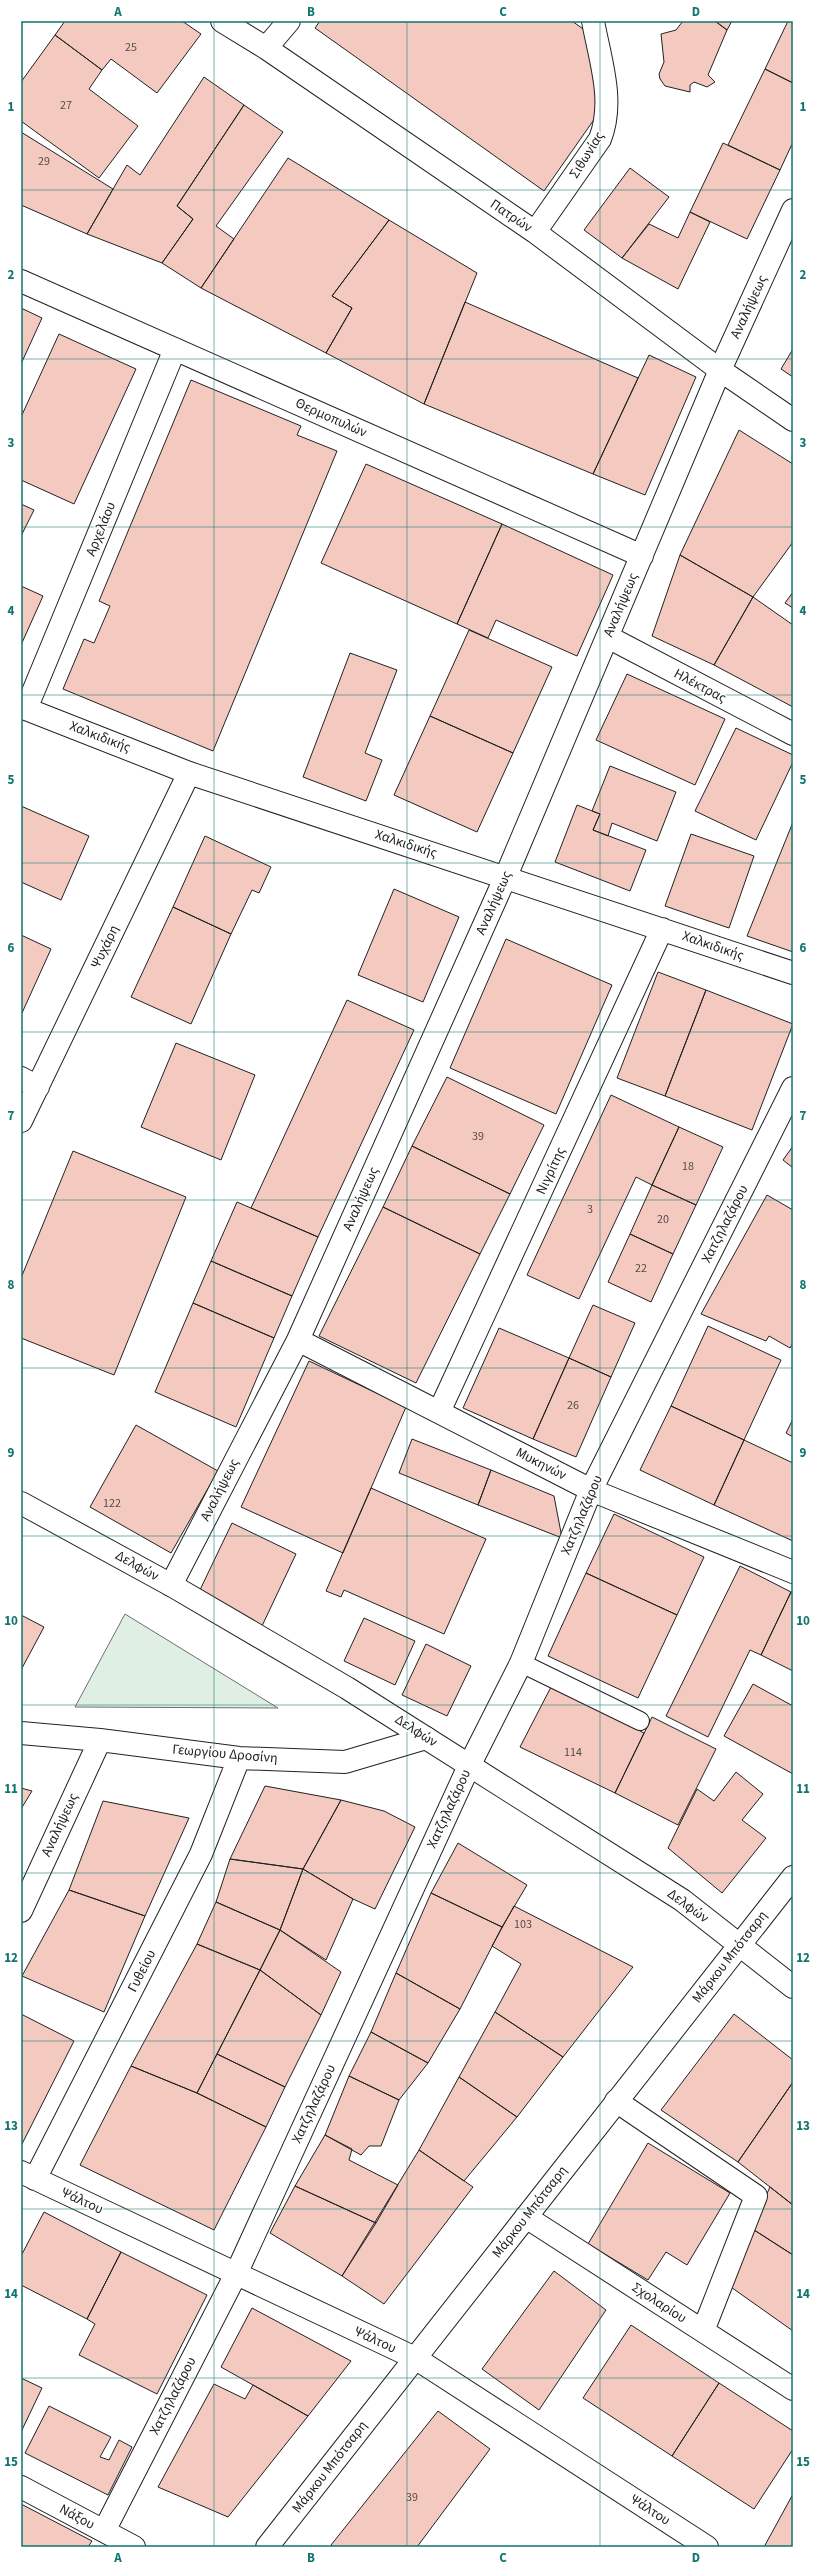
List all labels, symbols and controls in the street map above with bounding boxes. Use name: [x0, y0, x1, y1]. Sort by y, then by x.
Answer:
text: A: [113, 3, 122, 21]
text: B: [307, 3, 315, 21]
text: C: [499, 3, 507, 21]
text: D: [692, 3, 700, 21]
house number: 25: [125, 39, 137, 56]
house number: 27: [60, 97, 72, 114]
text: 1: [8, 98, 15, 116]
text: 1: [800, 98, 807, 116]
street label: Σιθωνίας: [565, 128, 609, 182]
house number: 29: [38, 153, 50, 170]
street label: Πατρών: [486, 195, 536, 238]
text: 2: [8, 266, 15, 284]
text: 2: [800, 266, 807, 284]
street label: Αναλήψεως: [726, 272, 772, 342]
street label: Θερμοπυλών: [292, 393, 370, 443]
text: 3: [8, 434, 15, 452]
text: 3: [800, 434, 807, 452]
street label: Αρχελάου: [81, 499, 121, 559]
street label: Αναλήψεως: [599, 570, 643, 640]
text: 4: [8, 602, 15, 620]
text: 4: [800, 602, 807, 620]
street label: Ηλέκτρας: [670, 664, 730, 708]
street label: Χαλκιδικής: [67, 716, 133, 758]
text: 5: [8, 771, 15, 789]
text: 5: [800, 771, 807, 789]
street label: Χαλκιδικής: [372, 825, 440, 863]
street label: Αναλήψεως: [471, 868, 517, 938]
street label: Ψυχάρη: [86, 922, 124, 972]
street label: Χαλκιδικής: [679, 926, 747, 966]
text: 6: [8, 939, 15, 957]
text: 6: [800, 939, 807, 957]
text: 7: [8, 1107, 15, 1125]
text: 7: [800, 1107, 807, 1125]
house number: 39: [472, 1128, 484, 1145]
street label: Νιγρίτης: [531, 1144, 571, 1198]
house number: 18: [682, 1158, 694, 1175]
street label: Αναλήψεως: [338, 1164, 384, 1234]
street label: Χατζηλαζάρου: [697, 1182, 753, 1266]
house number: 3: [587, 1201, 593, 1218]
house number: 20: [657, 1211, 669, 1228]
house number: 22: [635, 1260, 647, 1277]
text: 8: [8, 1276, 15, 1294]
text: 8: [800, 1276, 807, 1294]
house number: 26: [567, 1397, 579, 1414]
street label: Μυκηνών: [512, 1443, 570, 1485]
text: 9: [8, 1444, 15, 1462]
text: 9: [800, 1444, 807, 1462]
street label: Αναλήψεως: [196, 1455, 244, 1525]
street label: Χατζηλαζάρου: [556, 1472, 608, 1558]
house number: 122: [103, 1495, 121, 1512]
street label: Δελφών: [112, 1546, 163, 1586]
text: 10: [4, 1612, 18, 1630]
text: 10: [796, 1612, 810, 1630]
street label: Δελφών: [391, 1710, 441, 1752]
street label: Γεωργίου Δροσίνη: [172, 1739, 278, 1769]
house number: 114: [564, 1744, 582, 1761]
street label: Χατζηλαζάρου: [422, 1766, 476, 1852]
text: 11: [4, 1780, 18, 1798]
text: 11: [796, 1780, 810, 1798]
street label: Αναλήψεως: [37, 1790, 83, 1860]
street label: Δελφών: [663, 1884, 713, 1928]
street label: Μάρκου Μπότσαρη: [688, 1907, 772, 2007]
house number: 103: [514, 1916, 532, 1933]
street label: Γυθείου: [123, 1946, 161, 1996]
text: 12: [4, 1949, 18, 1967]
text: 12: [796, 1949, 810, 1967]
street label: Χατζηλαζάρου: [287, 2061, 341, 2147]
text: 13: [4, 2117, 18, 2135]
text: 13: [796, 2117, 810, 2135]
street label: Μάρκου Μπότσαρη: [488, 2162, 572, 2262]
street label: Ψάλτου: [58, 2183, 106, 2219]
street label: Σχολαρίου: [628, 2278, 690, 2328]
text: 14: [4, 2285, 18, 2303]
text: 14: [796, 2285, 810, 2303]
street label: Ψάλτου: [351, 2322, 399, 2358]
street label: Χατζηλαζάρου: [145, 2354, 201, 2438]
street label: Μάρκου Μπότσαρη: [288, 2417, 372, 2517]
text: 15: [4, 2453, 18, 2471]
text: 15: [796, 2453, 810, 2471]
house number: 39: [406, 2489, 418, 2506]
street label: Ψάλτου: [626, 2489, 674, 2531]
street label: Νάξου: [56, 2499, 98, 2535]
text: A: [113, 2549, 122, 2567]
text: B: [307, 2549, 315, 2567]
text: C: [499, 2549, 507, 2567]
text: D: [692, 2549, 700, 2567]

